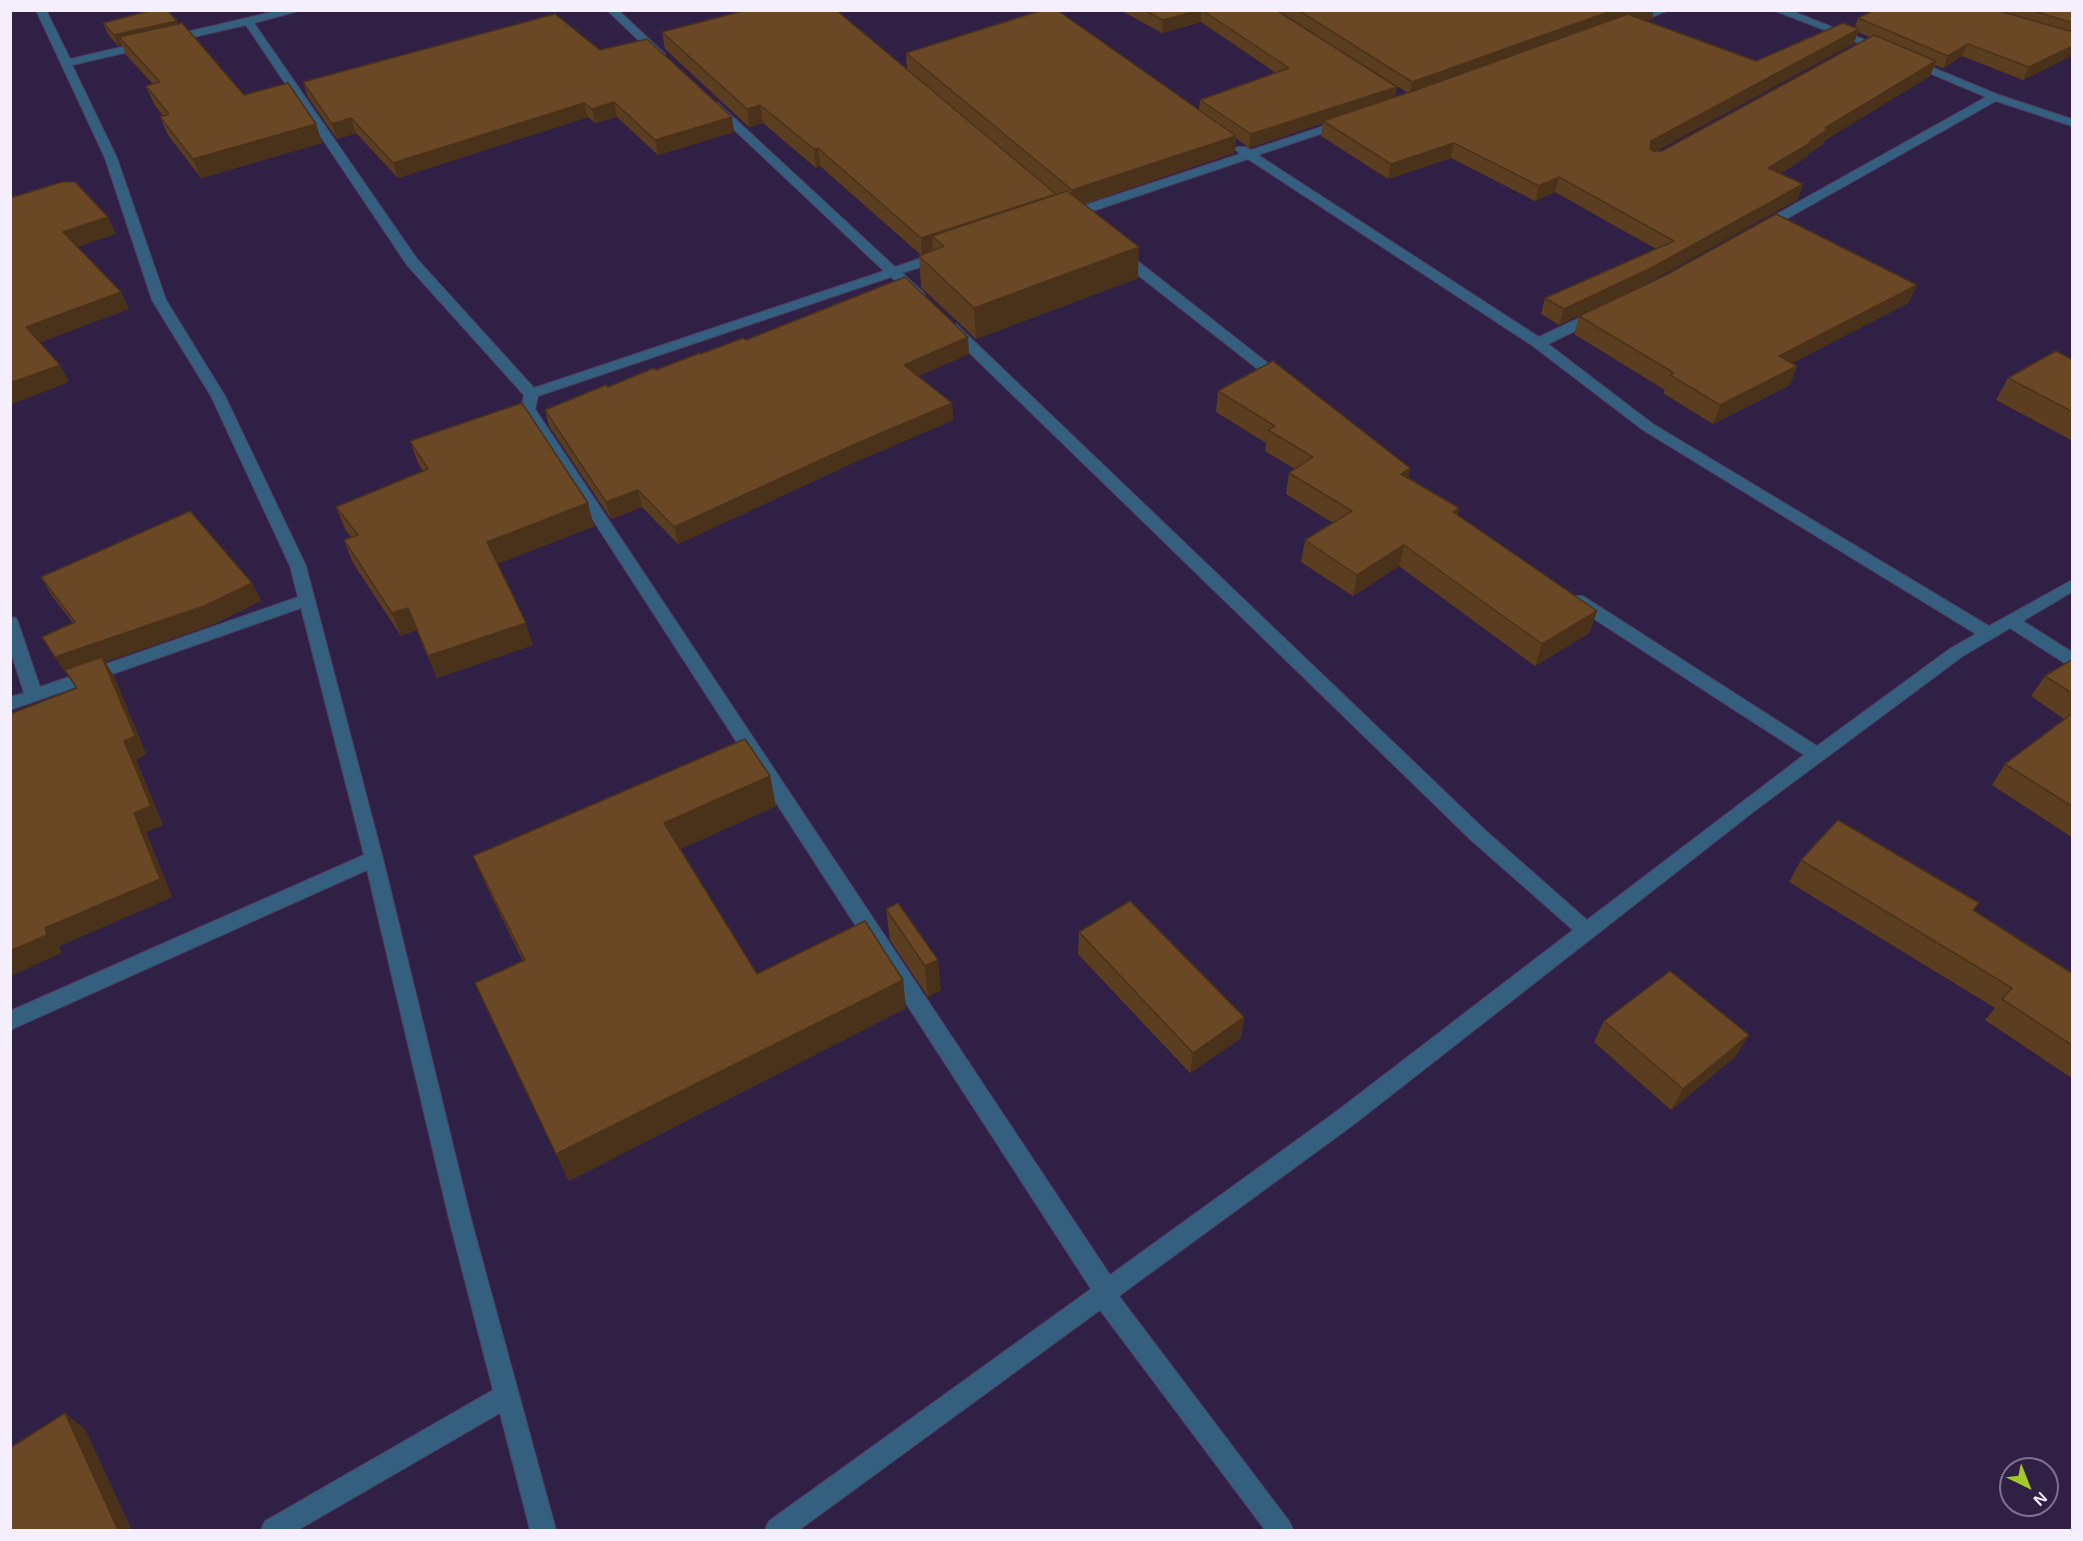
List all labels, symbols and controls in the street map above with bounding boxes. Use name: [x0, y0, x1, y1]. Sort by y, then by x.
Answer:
north arrow: [1999, 1457, 2059, 1517]
text: N: [2030, 1489, 2050, 1509]

